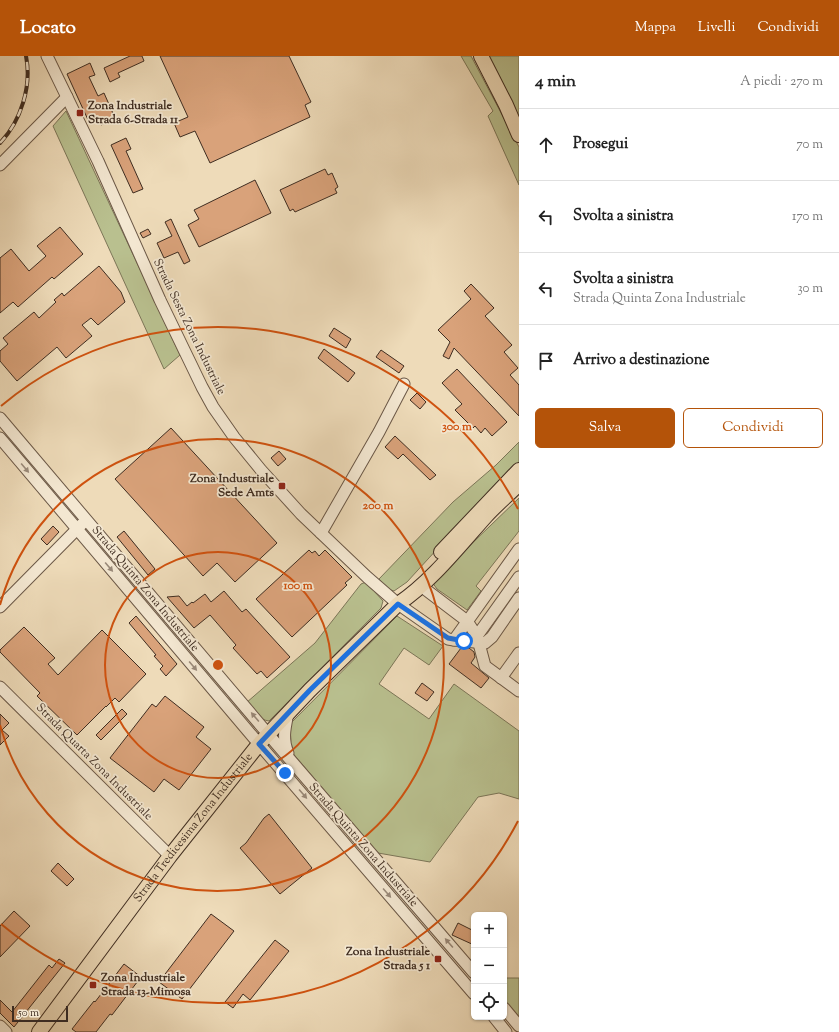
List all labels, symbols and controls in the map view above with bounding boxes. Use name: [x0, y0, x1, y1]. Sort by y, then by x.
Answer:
text: Locato: [20, 15, 76, 42]
text: Mappa: [635, 18, 676, 38]
text: Livelli: [698, 18, 735, 38]
text: Condividi: [757, 18, 819, 38]
text: 4 min: [535, 70, 576, 94]
text: A piedi · 270 m: [740, 73, 823, 91]
place label: Zona Industriale Strada 6-Strada 11: [87, 97, 179, 129]
marker: Zona Industriale Strada 6-Strada 11: [75, 108, 85, 118]
icon: ahead: [535, 134, 557, 156]
text: Prosegui: [573, 134, 628, 155]
text: 70 m: [796, 136, 823, 154]
icon: left: [535, 206, 557, 228]
text: Svolta a sinistra: [573, 206, 674, 227]
text: 170 m: [792, 208, 823, 226]
street label: Strada Sesta Zona Industriale: [148, 256, 230, 399]
text: Svolta a sinistra: [573, 269, 674, 290]
icon: left: [535, 278, 557, 300]
text: 30 m: [797, 280, 823, 298]
text: Strada Quinta Zona Industriale: [573, 290, 746, 308]
icon: arrive: [535, 350, 557, 372]
text: Arrivo a destinazione: [573, 350, 709, 371]
button: Salva: [535, 408, 675, 448]
button: Condividi: [683, 408, 823, 448]
text: 300 m: [442, 418, 472, 436]
one-way arrow: [21, 462, 30, 473]
place label: Zona Industriale Sede Amts: [189, 470, 274, 502]
marker: Zona Industriale Sede Amts: [277, 481, 287, 491]
text: 200 m: [363, 497, 393, 515]
street label: Strada Quinta Zona Industriale: [87, 522, 203, 656]
one-way arrow: [105, 561, 114, 572]
text: 100 m: [282, 577, 313, 595]
route start: [455, 632, 473, 650]
centre of rings: [211, 658, 225, 672]
one-way arrow: [189, 661, 198, 671]
street label: Strada Quarta Zona Industriale: [31, 699, 157, 825]
one-way arrow: [250, 712, 259, 723]
street label: Strada Tredicesima Zona Industriale: [129, 749, 258, 906]
route end: [276, 764, 294, 782]
street label: Strada Quinta Zona Industriale: [304, 779, 422, 911]
one-way arrow: [298, 789, 307, 799]
one-way arrow: [383, 888, 392, 898]
map controls: [471, 912, 507, 1020]
button: +: [471, 912, 507, 948]
one-way arrow: [444, 938, 453, 949]
place label: Zona Industriale Strada 5 1: [345, 943, 431, 975]
button: −: [471, 948, 507, 984]
marker: Zona Industriale Strada 5 1: [433, 954, 443, 964]
place label: Zona Industriale Strada 13-Mimosa: [100, 969, 191, 1001]
marker: Zona Industriale Strada 13-Mimosa: [88, 980, 98, 990]
button: locate: [471, 984, 507, 1020]
scale bar: [12, 1004, 68, 1023]
text: 50 m: [18, 1005, 39, 1021]

